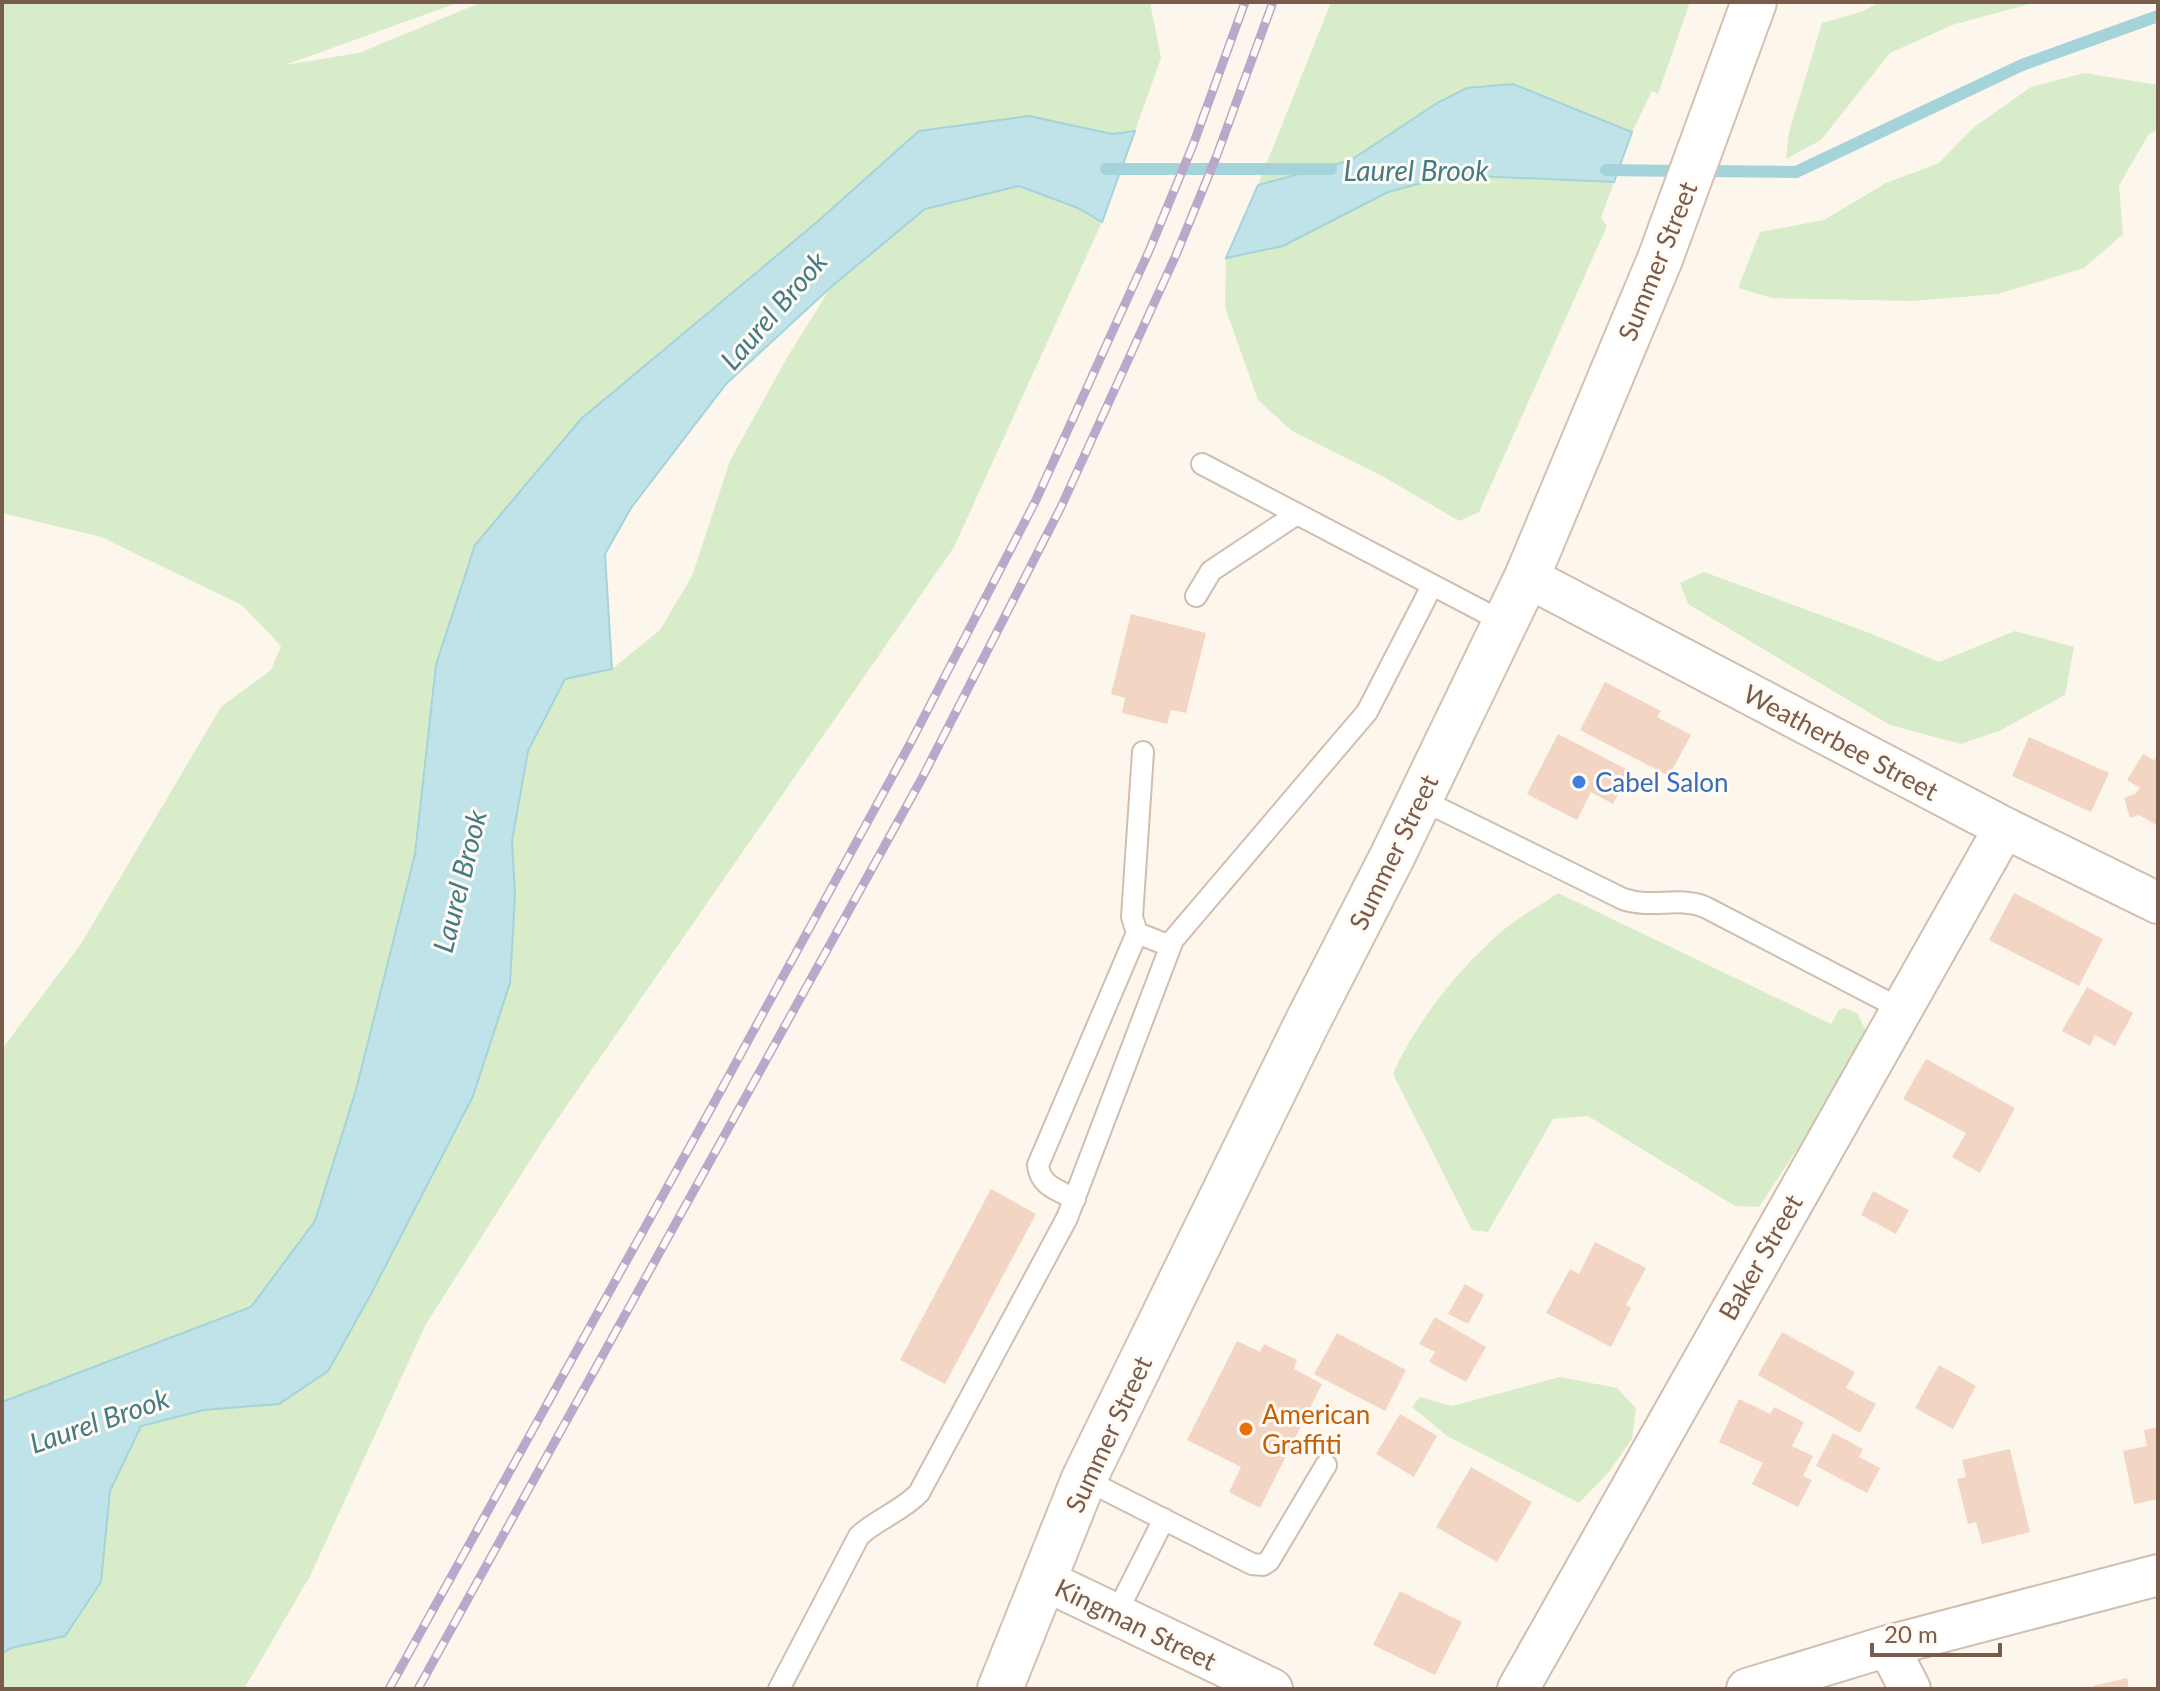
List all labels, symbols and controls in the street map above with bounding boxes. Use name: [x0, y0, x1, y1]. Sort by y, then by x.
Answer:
water label: Laurel Brook: [1343, 153, 1489, 187]
street label: Summer Street: [1611, 176, 1704, 345]
water label: Laurel Brook: [713, 243, 834, 376]
street label: Weatherbee Street: [1738, 677, 1945, 807]
place label: Cabel Salon: [1595, 766, 1729, 798]
street label: Summer Street: [1342, 768, 1445, 935]
marker: Cabel Salon: [1570, 773, 1588, 791]
water label: Laurel Brook: [425, 806, 493, 956]
street label: Baker Street: [1711, 1188, 1809, 1326]
street label: Summer Street: [1058, 1350, 1158, 1517]
water label: Laurel Brook: [25, 1380, 174, 1460]
place label: American Graffiti: [1262, 1398, 1370, 1460]
marker: American Graffiti: [1237, 1420, 1255, 1438]
street label: Kingman Street: [1050, 1571, 1222, 1677]
scale bar: [1872, 1607, 2000, 1657]
text: 20 m: [1884, 1619, 1938, 1648]

